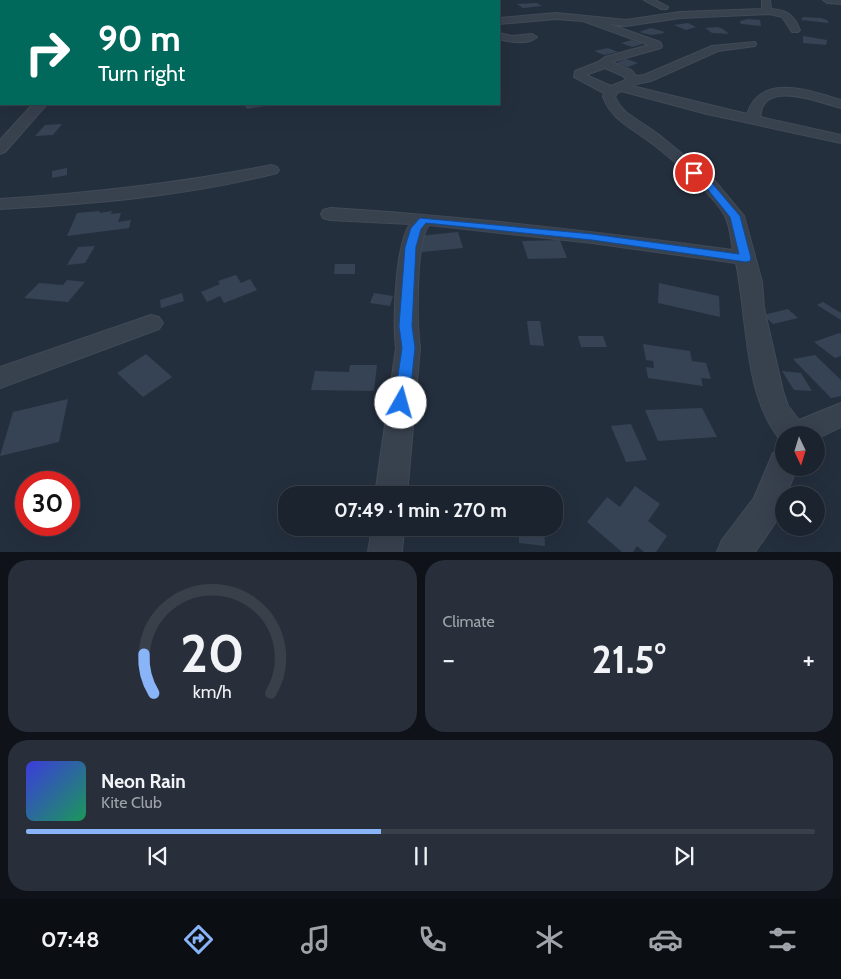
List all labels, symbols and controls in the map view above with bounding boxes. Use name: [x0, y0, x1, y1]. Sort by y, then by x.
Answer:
text: 90 m: [98, 17, 181, 60]
icon: right: [15, 20, 80, 85]
text: Turn right: [98, 60, 185, 87]
pin: [673, 152, 715, 194]
icon: arrive: [680, 159, 708, 187]
position arrow: [374, 376, 426, 428]
north arrow: [775, 426, 825, 476]
map controls: [775, 426, 825, 536]
speed limit sign: 30: [15, 471, 80, 536]
button: search: [775, 486, 825, 536]
text: 07:49 · 1 min · 270 m: [334, 499, 507, 522]
text: Climate: [443, 612, 495, 631]
text: 20: [180, 622, 244, 685]
text: 21.5°: [592, 636, 666, 683]
text: −: [443, 642, 455, 676]
text: +: [803, 642, 815, 676]
text: km/h: [193, 681, 232, 702]
text: Neon Rain: [101, 770, 186, 793]
text: Kite Club: [101, 793, 162, 812]
icon: previous: [144, 842, 172, 870]
icon: pause: [407, 842, 435, 870]
icon: next: [670, 842, 698, 870]
icon: directions: [181, 922, 216, 957]
icon: music: [298, 922, 333, 957]
icon: phone: [415, 922, 450, 957]
icon: climate: [532, 922, 567, 957]
icon: car: [648, 922, 683, 957]
icon: filters: [765, 922, 800, 957]
text: 07:48: [41, 926, 99, 953]

